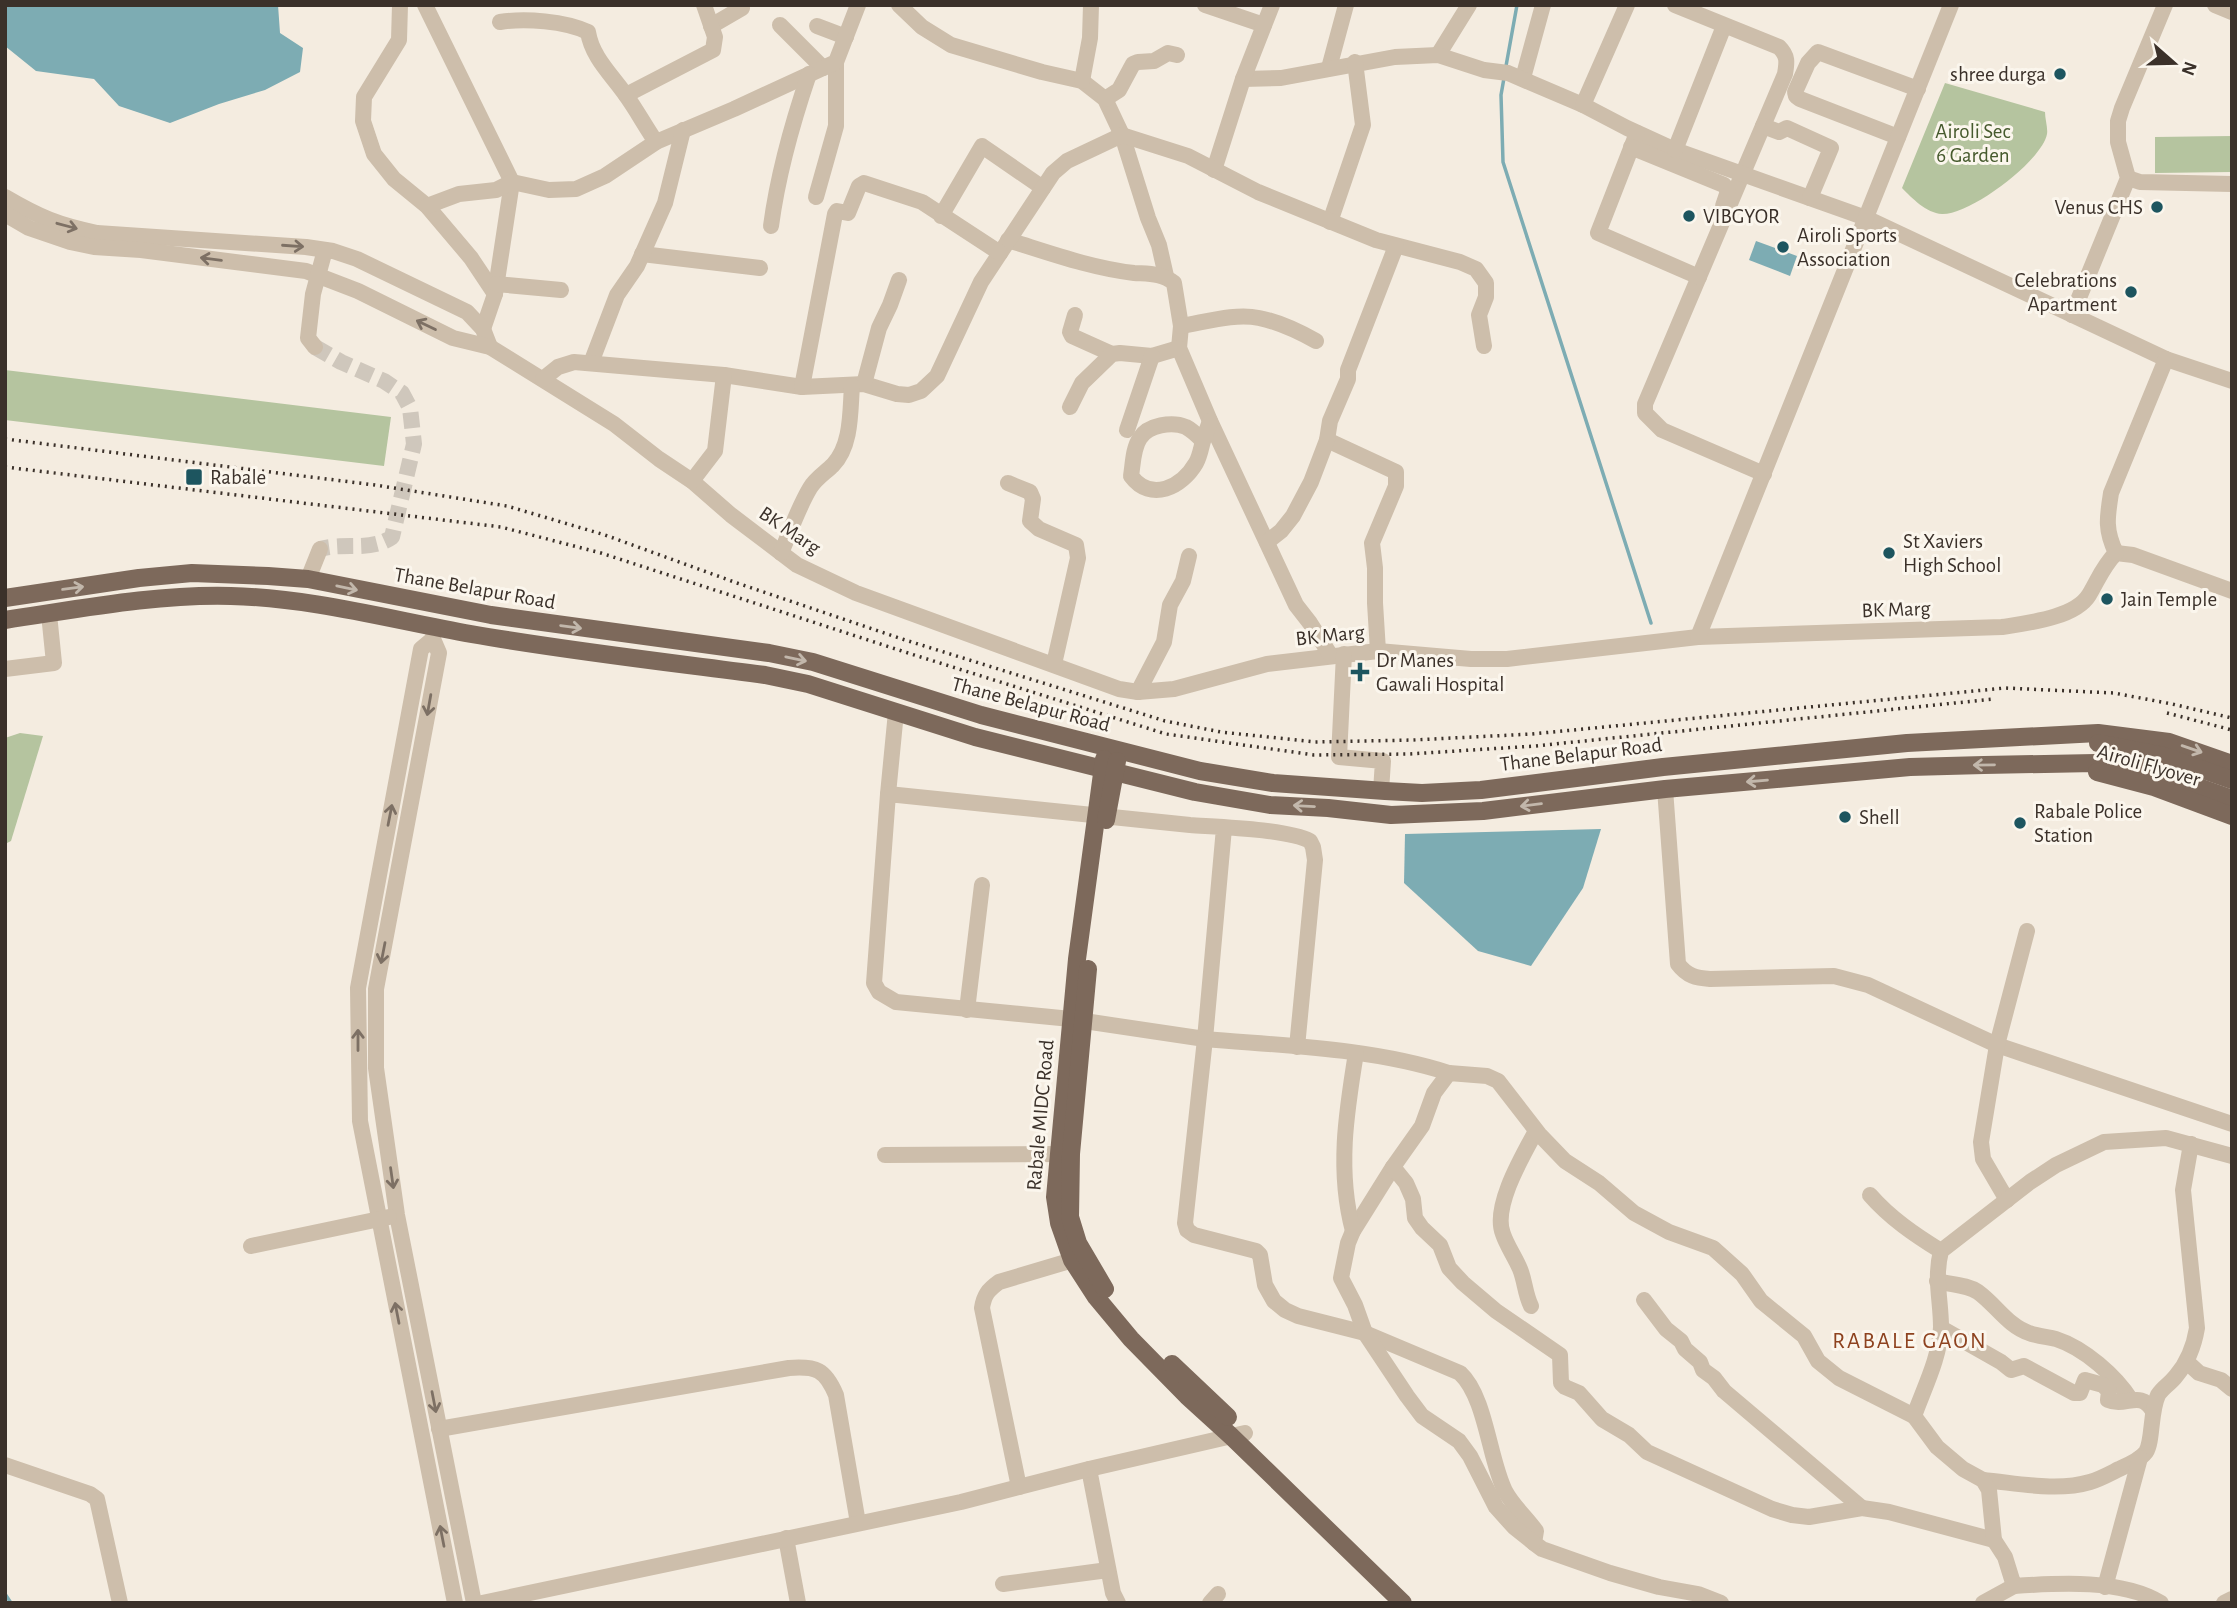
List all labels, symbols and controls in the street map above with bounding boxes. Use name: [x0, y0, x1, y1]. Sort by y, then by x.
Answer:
north arrow: [2139, 28, 2209, 98]
text: N: [2177, 59, 2200, 78]
place label: shree durga: [1950, 64, 2046, 85]
marker: shree durga: [2052, 66, 2068, 82]
park label: Airoli Sec 6 Garden: [1935, 121, 2011, 166]
place label: Venus CHS: [2054, 197, 2143, 218]
marker: Venus CHS: [2149, 199, 2165, 215]
place label: VIBGYOR: [1703, 206, 1780, 227]
marker: VIBGYOR: [1681, 208, 1697, 224]
one-way arrow: [55, 220, 78, 233]
place label: Airoli Sports Association: [1797, 225, 1897, 270]
marker: Airoli Sports Association: [1775, 239, 1791, 255]
one-way arrow: [281, 240, 304, 253]
one-way arrow: [200, 252, 223, 265]
place label: Celebrations Apartment: [2015, 270, 2117, 315]
marker: Celebrations Apartment: [2123, 284, 2139, 300]
one-way arrow: [416, 317, 437, 331]
marker: Rabale: [184, 467, 204, 487]
place label: Rabale: [210, 467, 266, 488]
street label: BK Marg: [755, 502, 825, 559]
place label: St Xaviers High School: [1903, 531, 2001, 576]
marker: St Xaviers High School: [1881, 545, 1897, 561]
street label: Thane Belapur Road: [393, 564, 557, 613]
one-way arrow: [61, 581, 84, 594]
one-way arrow: [335, 581, 358, 595]
place label: Jain Temple: [2121, 589, 2217, 610]
marker: Jain Temple: [2099, 591, 2115, 607]
street label: BK Marg: [1861, 598, 1932, 621]
one-way arrow: [559, 621, 582, 634]
street label: BK Marg: [1295, 621, 1366, 650]
place label: Dr Manes Gawali Hospital: [1376, 650, 1504, 695]
one-way arrow: [784, 652, 807, 666]
marker: Dr Manes Gawali Hospital: [1350, 662, 1370, 682]
street label: Thane Belapur Road: [949, 673, 1113, 736]
one-way arrow: [422, 693, 435, 716]
street label: Thane Belapur Road: [1499, 734, 1664, 775]
street label: Airoli Flyover: [2095, 741, 2203, 790]
one-way arrow: [2181, 744, 2203, 756]
one-way arrow: [1973, 758, 1996, 772]
one-way arrow: [1746, 775, 1769, 788]
one-way arrow: [1520, 799, 1543, 812]
one-way arrow: [1293, 800, 1316, 813]
place label: Rabale Police Station: [2034, 801, 2142, 846]
one-way arrow: [384, 804, 397, 827]
place label: Shell: [1859, 807, 1900, 828]
marker: Shell: [1837, 809, 1853, 825]
marker: Rabale Police Station: [2012, 815, 2028, 831]
one-way arrow: [376, 941, 389, 964]
one-way arrow: [351, 1029, 365, 1052]
street label: Rabale MIDC Road: [1023, 1038, 1058, 1192]
one-way arrow: [386, 1167, 399, 1189]
one-way arrow: [390, 1302, 404, 1325]
district label: RABALE GAON: [1832, 1330, 1988, 1353]
one-way arrow: [428, 1390, 441, 1413]
one-way arrow: [435, 1525, 448, 1548]

